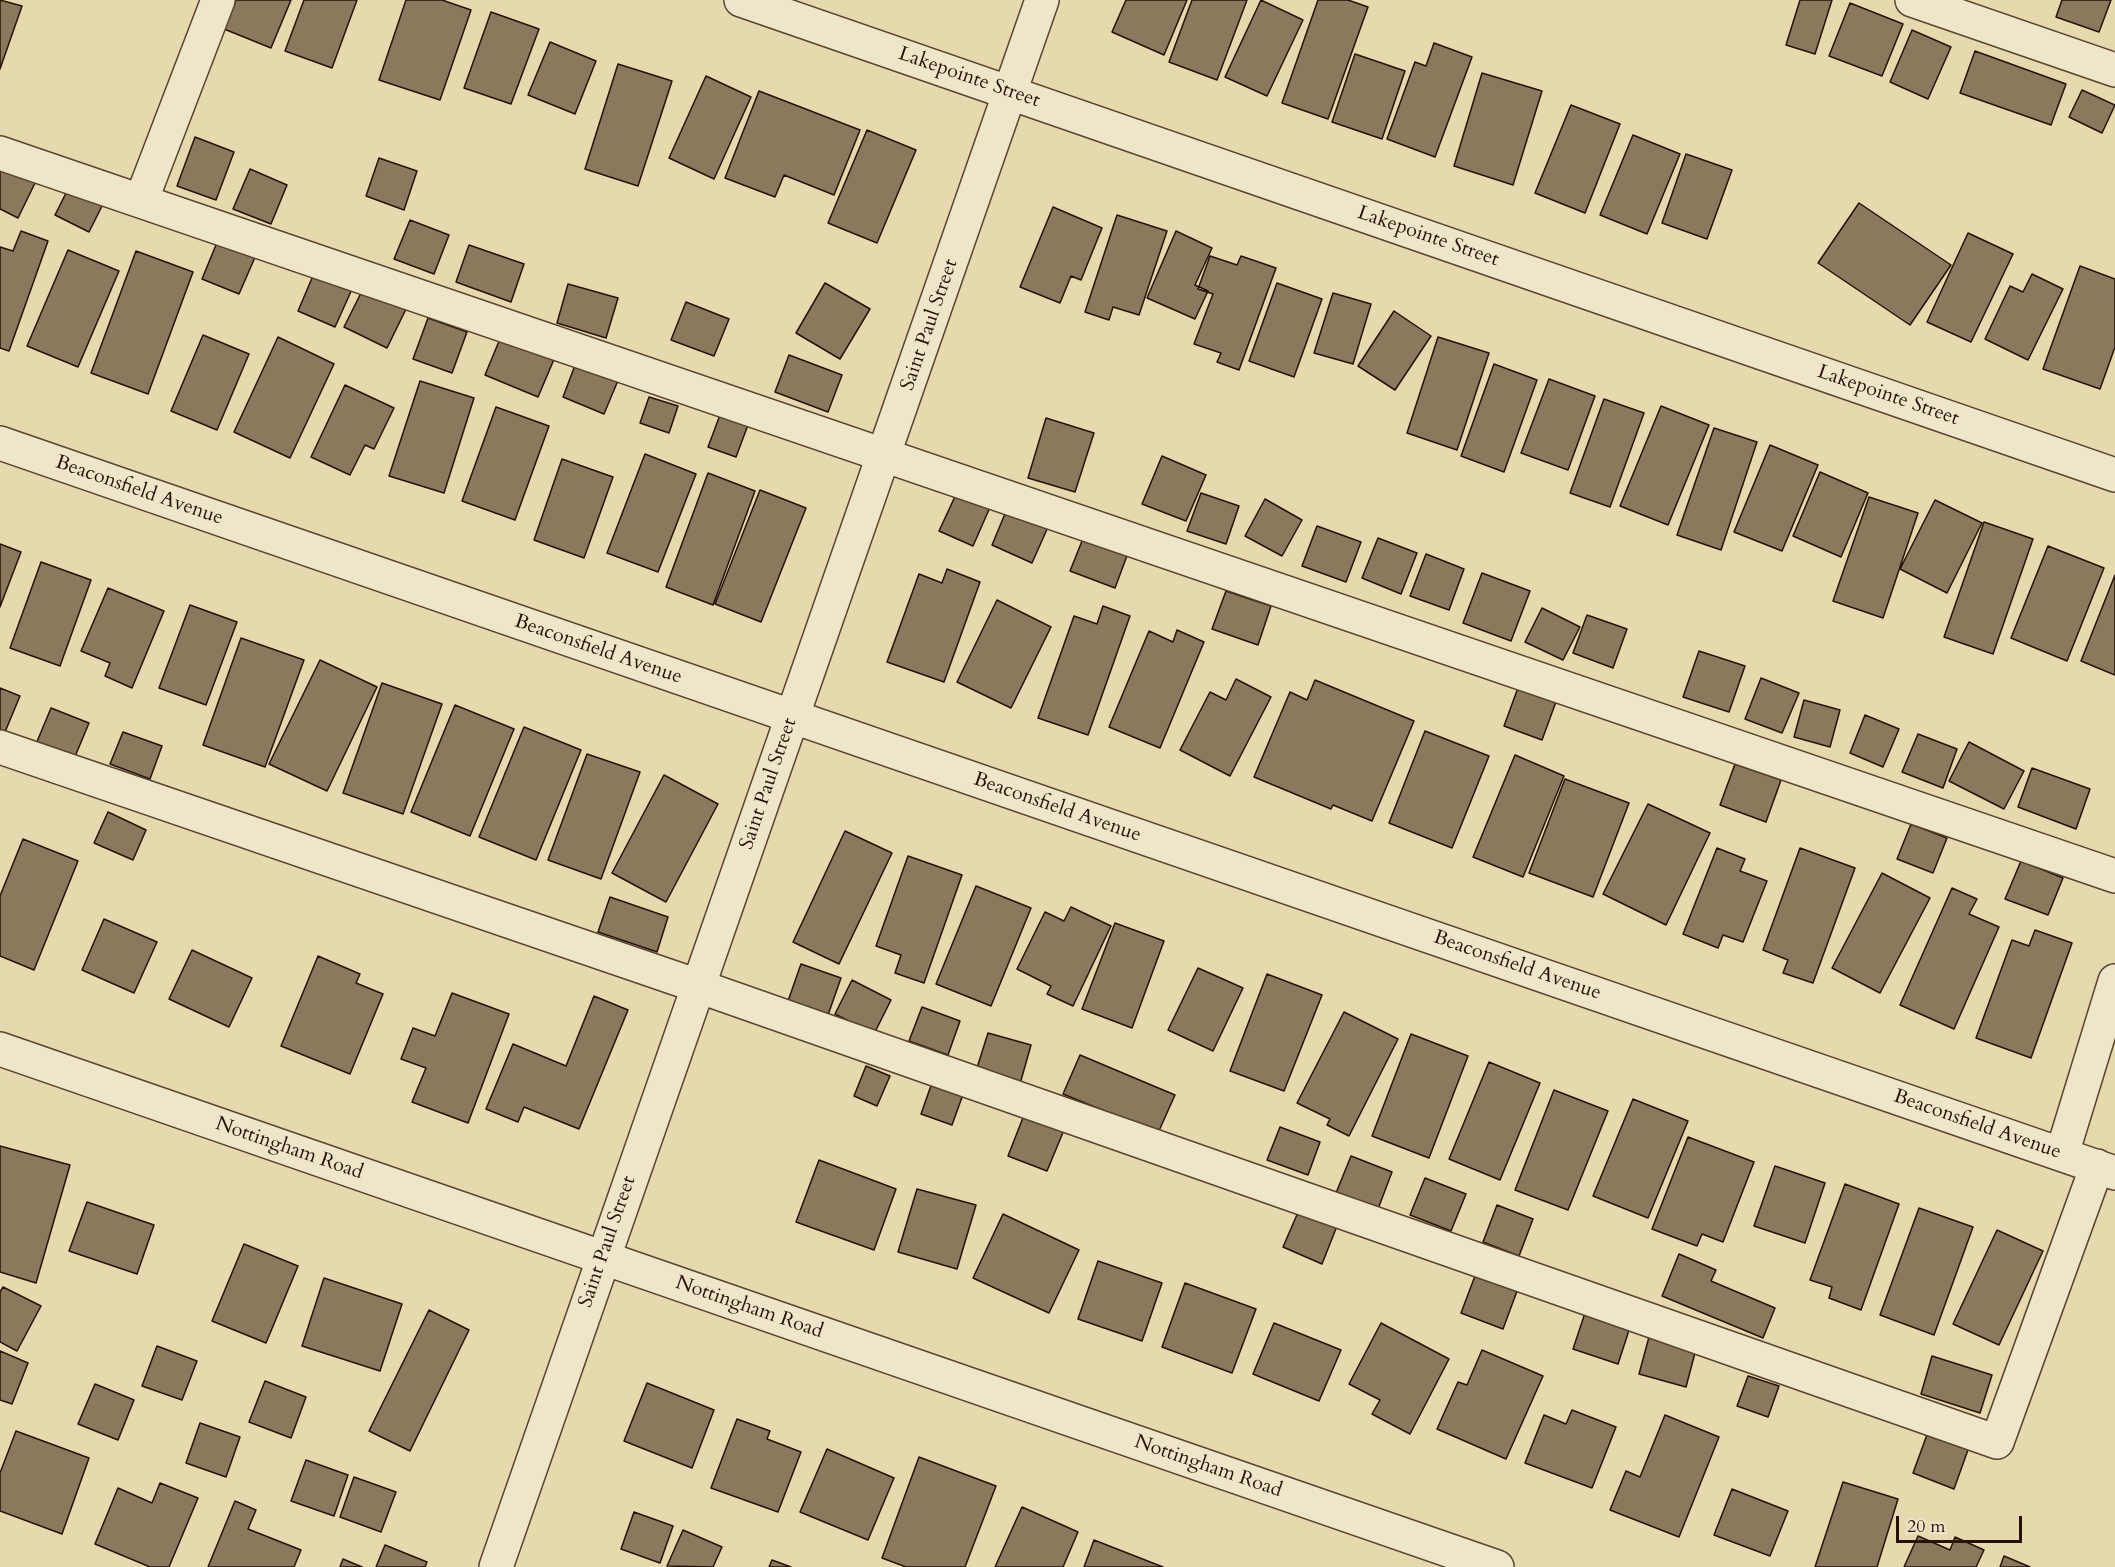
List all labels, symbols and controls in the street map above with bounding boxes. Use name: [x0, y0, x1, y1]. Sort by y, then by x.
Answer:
street label: Lakepointe Street: [895, 43, 1043, 113]
street label: Lakepointe Street: [1354, 202, 1502, 272]
street label: Saint Paul Street: [896, 256, 964, 394]
street label: Lakepointe Street: [1814, 361, 1962, 431]
street label: Beaconsfield Avenue: [52, 451, 226, 531]
street label: Beaconsfield Avenue: [511, 610, 685, 690]
street label: Saint Paul Street: [735, 715, 803, 853]
street label: Beaconsfield Avenue: [970, 768, 1144, 848]
street label: Beaconsfield Avenue: [1430, 926, 1604, 1006]
street label: Beaconsfield Avenue: [1890, 1085, 2064, 1165]
street label: Nottingham Road: [212, 1112, 366, 1186]
street label: Saint Paul Street: [574, 1173, 642, 1311]
street label: Nottingham Road: [672, 1271, 826, 1345]
street label: Nottingham Road: [1131, 1430, 1285, 1504]
scale bar: [1899, 1504, 2025, 1542]
text: 20 m: [1907, 1514, 1946, 1539]

